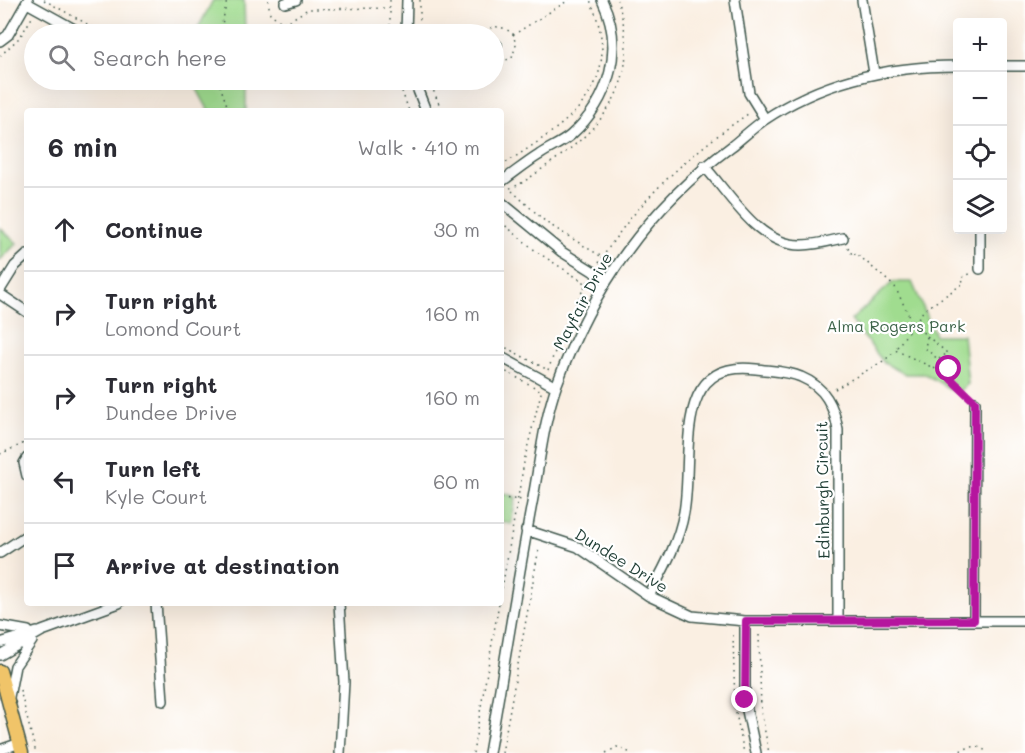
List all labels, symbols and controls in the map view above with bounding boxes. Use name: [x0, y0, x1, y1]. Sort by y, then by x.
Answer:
map controls: [953, 18, 1007, 234]
button: +: [953, 18, 1007, 72]
search box: [24, 24, 504, 90]
icon: search: [45, 41, 78, 74]
text: Search here: [93, 43, 227, 72]
button: −: [953, 72, 1007, 126]
button: locate: [953, 126, 1007, 180]
text: 6 min: [48, 130, 117, 164]
text: Walk · 410 m: [357, 134, 480, 160]
button: layers: [953, 180, 1007, 234]
icon: ahead: [48, 213, 81, 246]
text: Continue: [105, 215, 203, 244]
text: 30 m: [434, 216, 480, 242]
street label: Mayfair Drive: [547, 249, 617, 353]
text: Turn right: [105, 286, 217, 315]
icon: right: [48, 297, 81, 330]
text: 160 m: [424, 300, 480, 326]
text: Lomond Court: [105, 315, 241, 341]
park label: Alma Rogers Park: [826, 315, 966, 336]
route start: [935, 355, 961, 381]
text: Turn right: [105, 370, 217, 399]
icon: right: [48, 381, 81, 414]
text: 160 m: [424, 384, 480, 410]
text: Dundee Drive: [105, 399, 237, 425]
street label: Edinburgh Circuit: [810, 421, 834, 559]
text: Turn left: [105, 454, 201, 483]
icon: left: [48, 465, 81, 498]
text: 60 m: [433, 468, 480, 494]
text: Kyle Court: [105, 483, 207, 509]
street label: Dundee Drive: [572, 523, 672, 597]
icon: arrive: [48, 549, 81, 582]
text: Arrive at destination: [105, 551, 340, 580]
route end: [731, 686, 757, 712]

